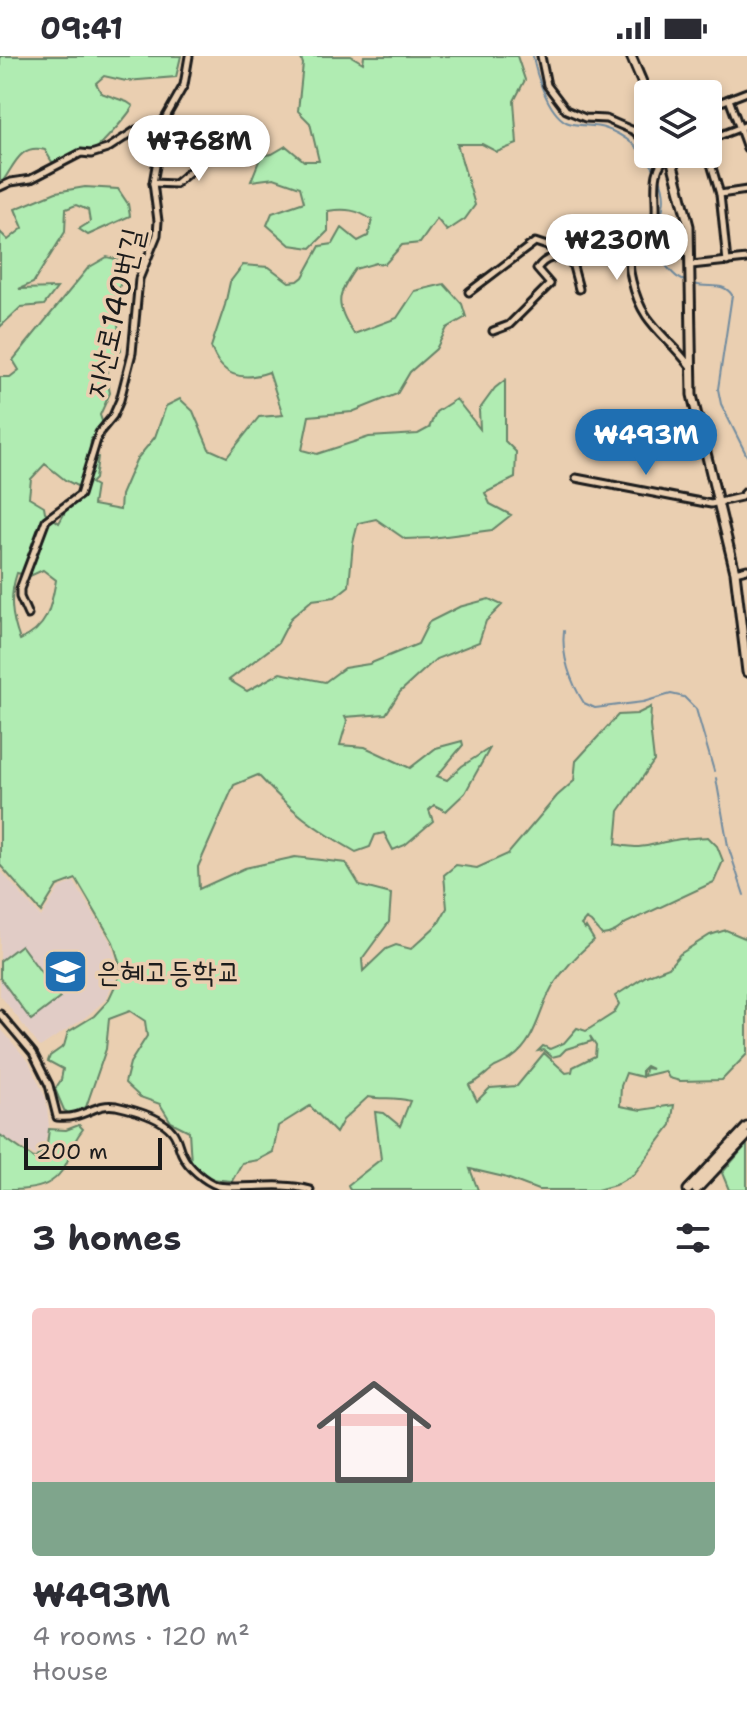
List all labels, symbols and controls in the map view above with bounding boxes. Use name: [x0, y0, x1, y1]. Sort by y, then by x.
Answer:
text: 09:41: [40, 8, 123, 49]
map controls: [634, 80, 722, 168]
button: layers: [634, 80, 722, 168]
pin: ₩768M: [143, 115, 255, 183]
text: ₩768M: [146, 123, 252, 158]
pin: ₩230M: [561, 214, 673, 282]
text: ₩230M: [564, 222, 670, 257]
street label: 지산로140번길: [74, 224, 154, 402]
pin: ₩493M: [590, 409, 702, 477]
text: ₩493M: [593, 417, 699, 452]
school or university icon: 은혜고등학교: [41, 947, 89, 995]
place label: 은혜고등학교: [96, 951, 241, 992]
scale bar: [24, 1134, 162, 1170]
text: 200 m: [36, 1137, 108, 1166]
text: 3 homes: [32, 1215, 181, 1261]
icon: filters: [671, 1216, 715, 1260]
icon: home: [302, 1360, 446, 1504]
text: ₩493M: [32, 1572, 170, 1618]
text: 4 rooms · 120 m²: [32, 1618, 250, 1653]
text: House: [32, 1653, 108, 1688]

